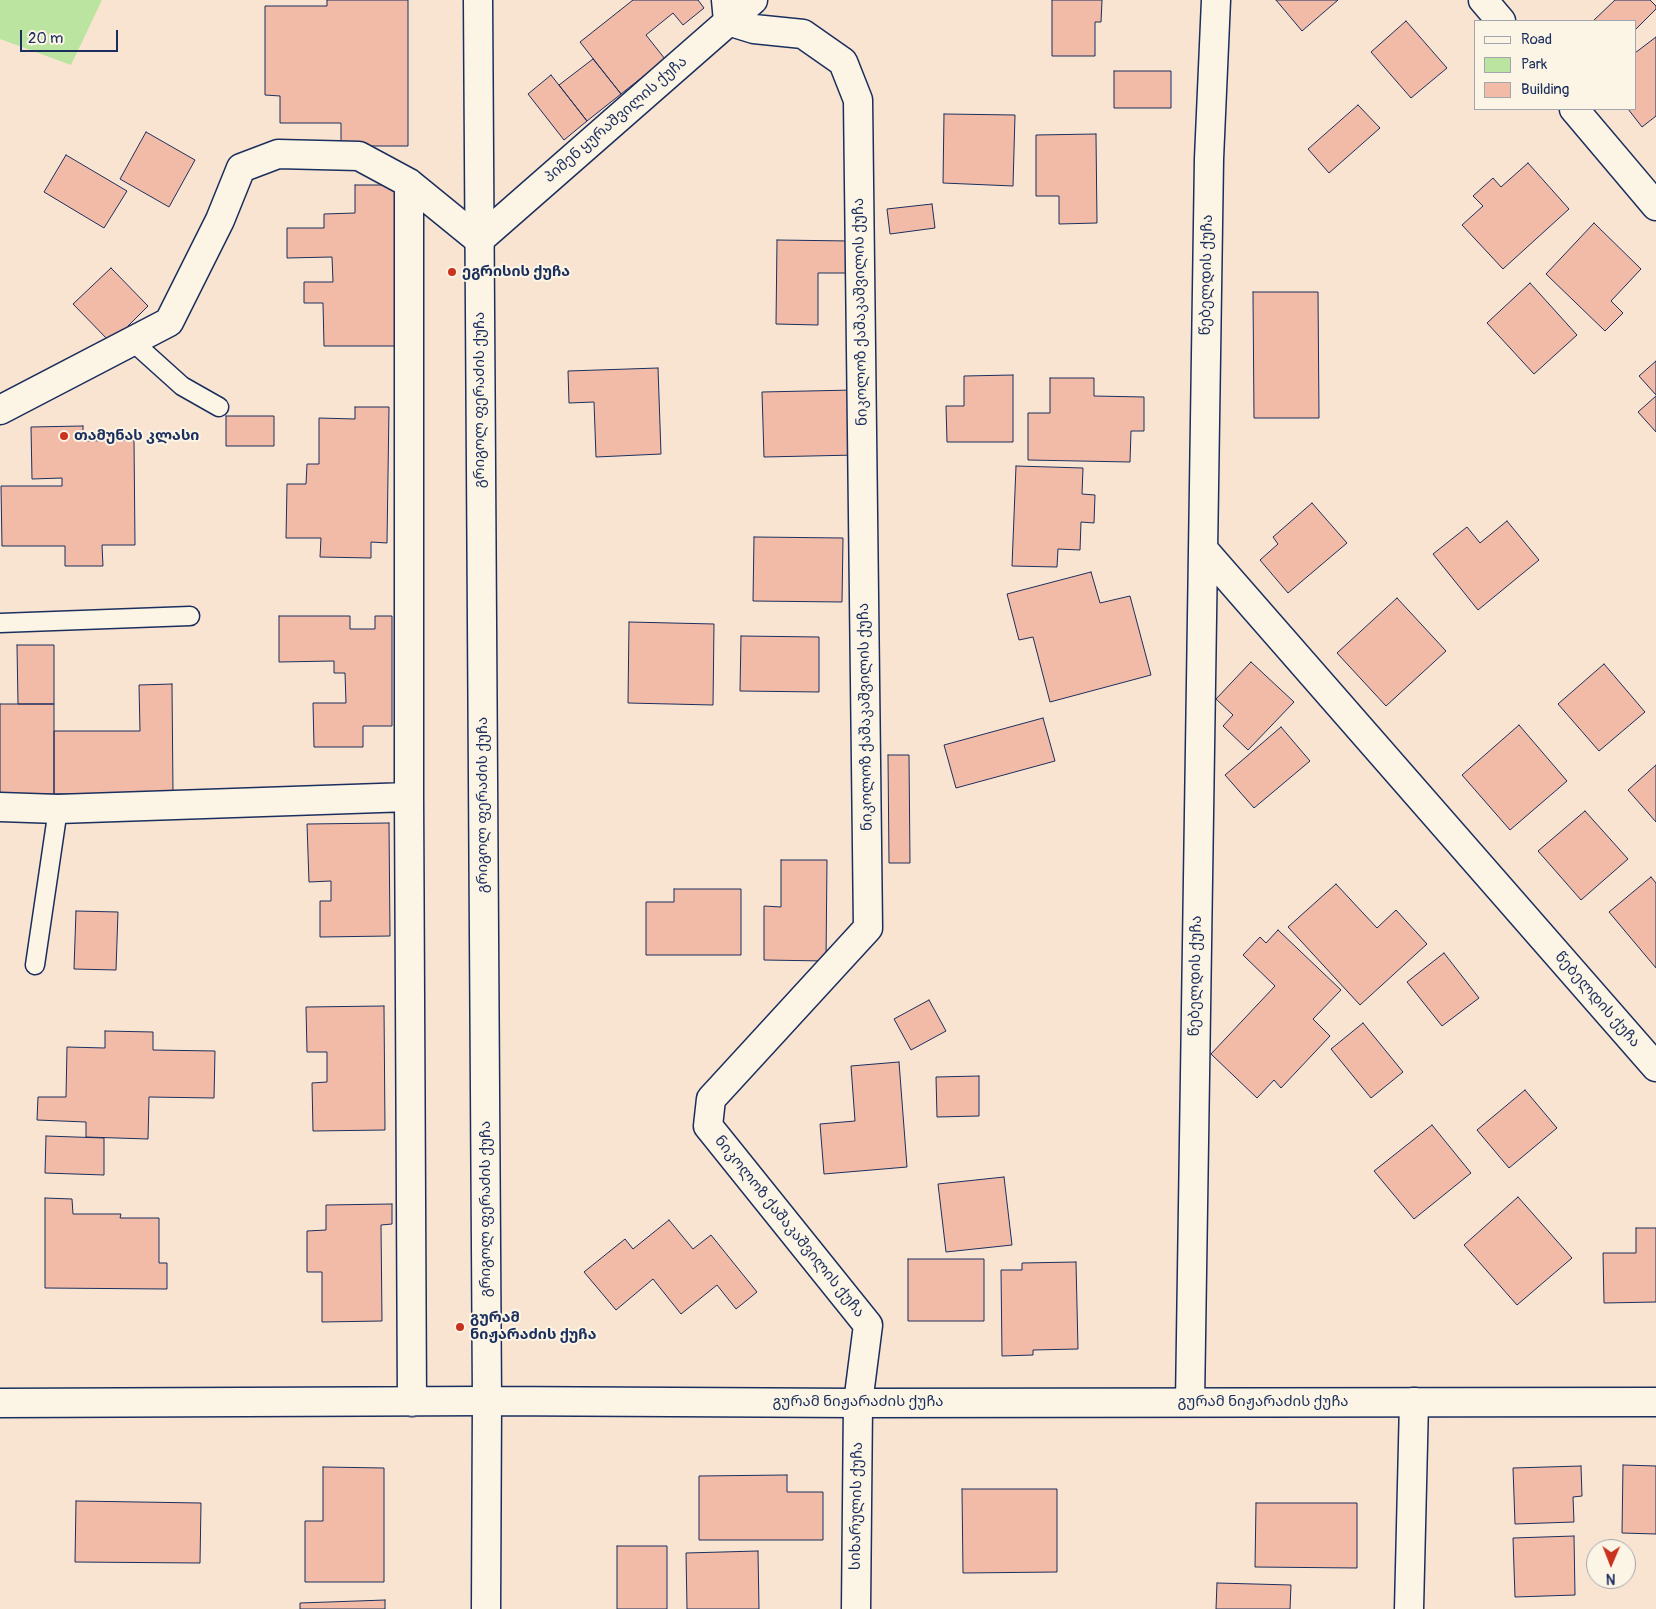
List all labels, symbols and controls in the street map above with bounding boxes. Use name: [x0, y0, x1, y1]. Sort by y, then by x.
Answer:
scale bar: [22, 20, 120, 52]
legend: [1474, 20, 1636, 110]
text: 20 m: [28, 29, 63, 48]
text: Road: [1521, 30, 1552, 49]
street label: პიმენ ყურაშვილის ქუჩა: [541, 53, 691, 187]
text: Park: [1521, 55, 1547, 74]
text: Building: [1521, 80, 1569, 99]
street label: ნიკოლოზ ქაშაკაშვილის ქუჩა: [850, 198, 872, 426]
street label: წებელდის ქუჩა: [1197, 214, 1217, 336]
place label: ეგრისის ქუჩა: [462, 263, 570, 281]
marker: ეგრისის ქუჩა: [446, 266, 458, 278]
street label: გრიგოლ ფერაძის ქუჩა: [471, 312, 489, 488]
place label: თამუნას კლასი: [74, 427, 199, 445]
marker: თამუნას კლასი: [58, 430, 70, 442]
street label: ნიკოლოზ ქაშაკაშვილის ქუჩა: [855, 603, 877, 831]
street label: გრიგოლ ფერაძის ქუჩა: [474, 717, 492, 893]
street label: წებელდის ქუჩა: [1186, 915, 1206, 1037]
street label: წებელდის ქუჩა: [1551, 948, 1643, 1052]
street label: გრიგოლ ფერაძის ქუჩა: [477, 1121, 495, 1297]
street label: ნიკოლოზ ქაშაკაშვილის ქუჩა: [710, 1133, 868, 1321]
place label: გურამ ნიჟარაძის ქუჩა: [470, 1309, 596, 1344]
marker: გურამ ნიჟარაძის ქუჩა: [454, 1321, 466, 1333]
street label: გურამ ნიჟარაძის ქუჩა: [772, 1393, 944, 1411]
street label: გურამ ნიჟარაძის ქუჩა: [1177, 1393, 1349, 1411]
street label: სიხარულის ქუჩა: [847, 1442, 867, 1570]
north arrow: [1586, 1539, 1636, 1589]
text: N: [1606, 1570, 1616, 1587]

